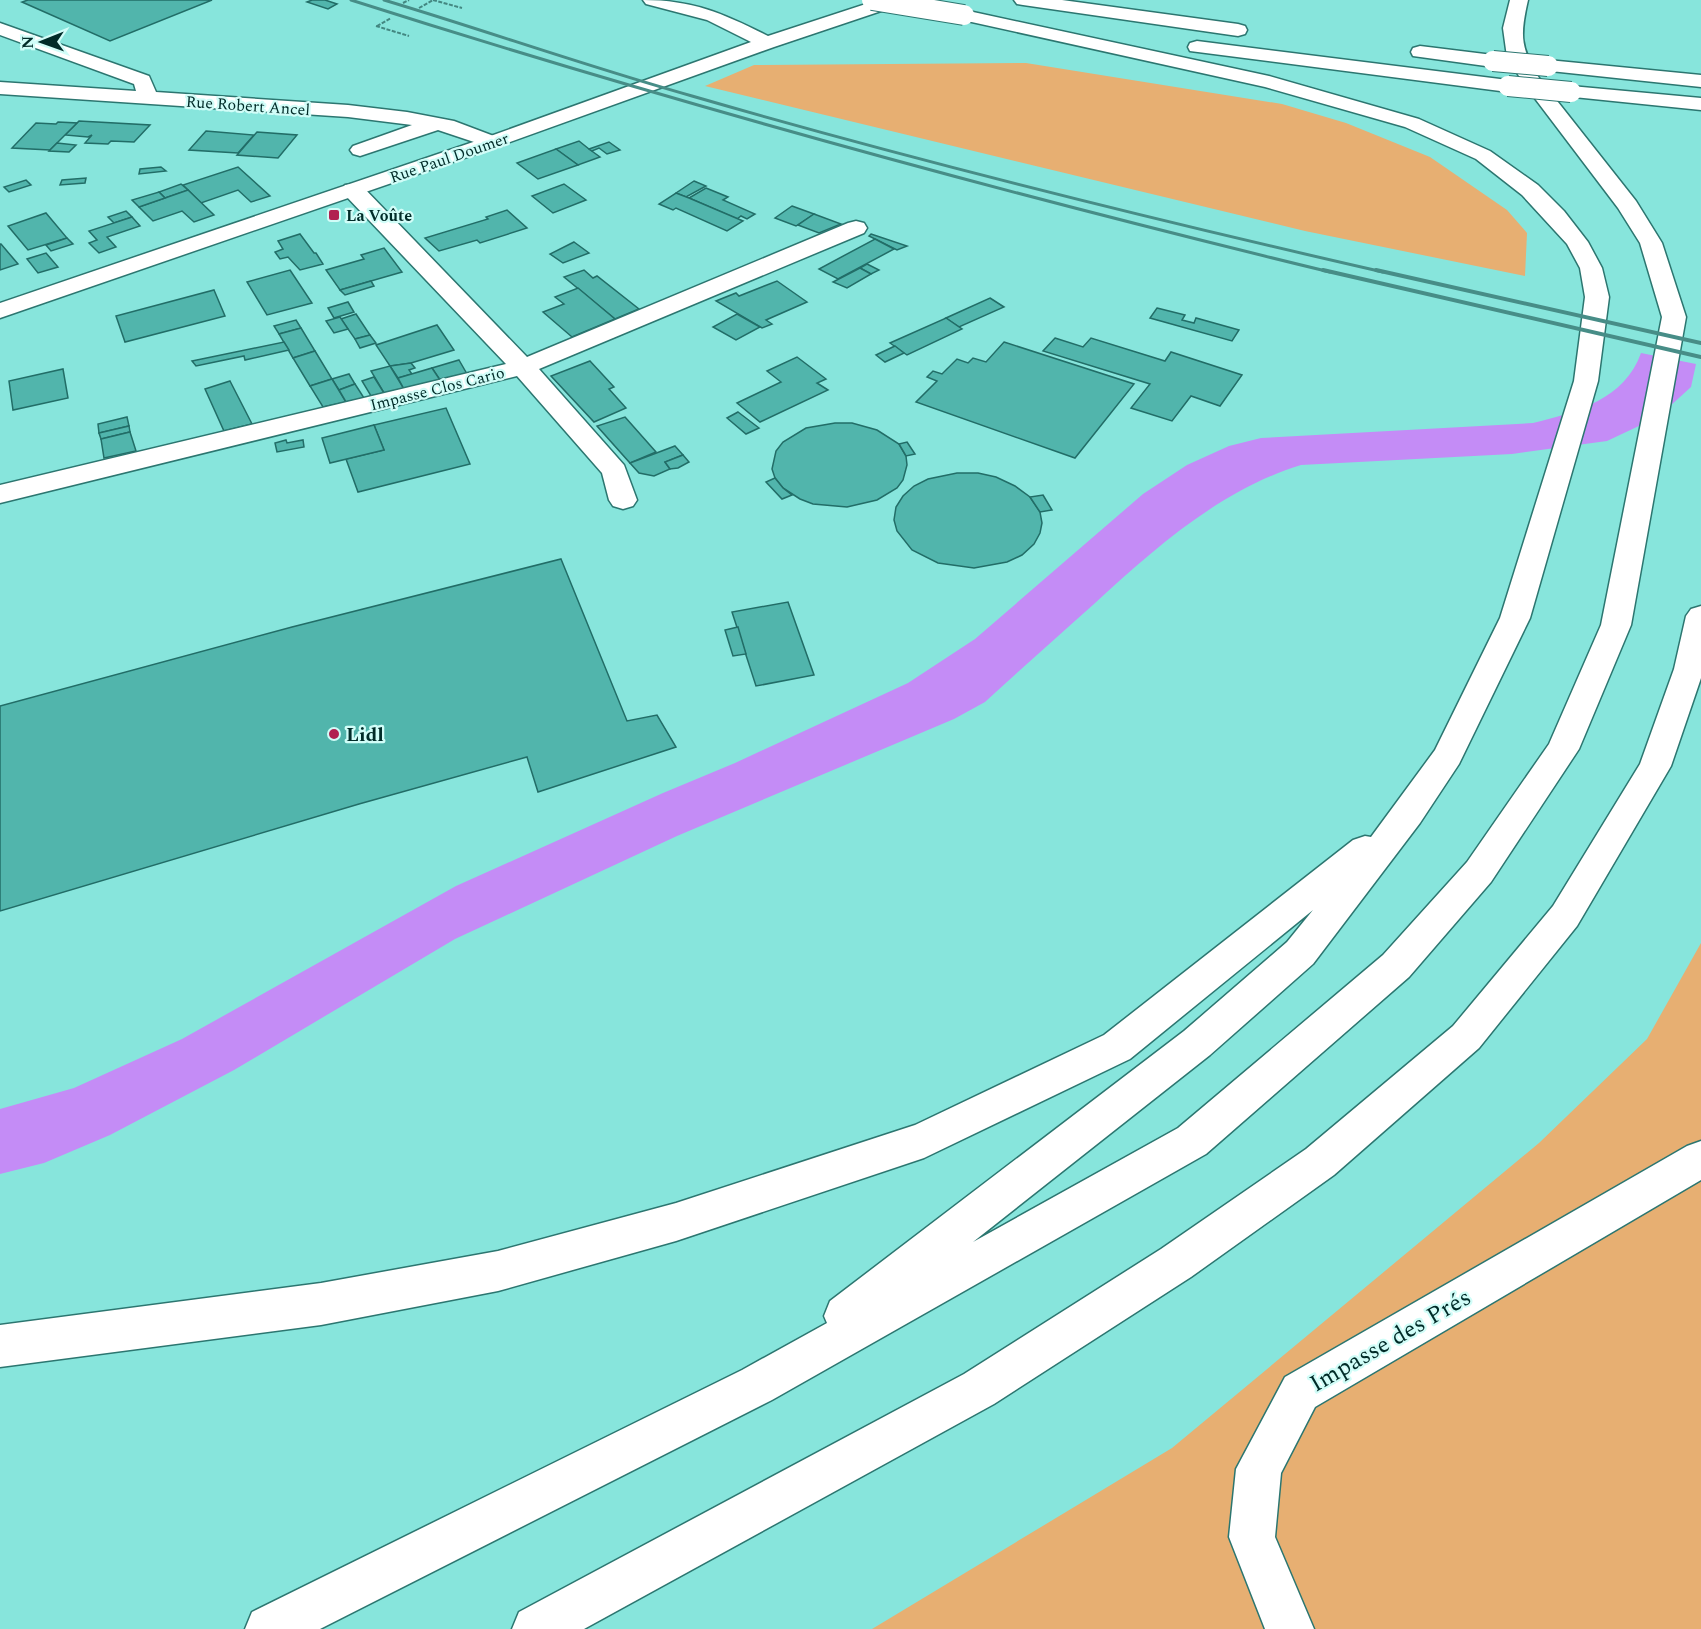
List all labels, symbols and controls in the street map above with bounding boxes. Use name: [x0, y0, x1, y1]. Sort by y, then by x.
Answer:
north arrow: [12, 12, 72, 72]
text: N: [16, 36, 40, 49]
street label: Rue Robert Ancel: [185, 90, 311, 122]
street label: Rue Paul Doumer: [387, 126, 512, 190]
place label: La Voûte: [346, 204, 412, 228]
marker: La Voûte: [327, 208, 341, 222]
street label: Impasse Clos Cario: [368, 361, 507, 417]
place label: Lidl: [346, 720, 384, 750]
marker: Lidl: [327, 727, 341, 741]
street label: Impasse des Prés: [1303, 1280, 1478, 1402]

